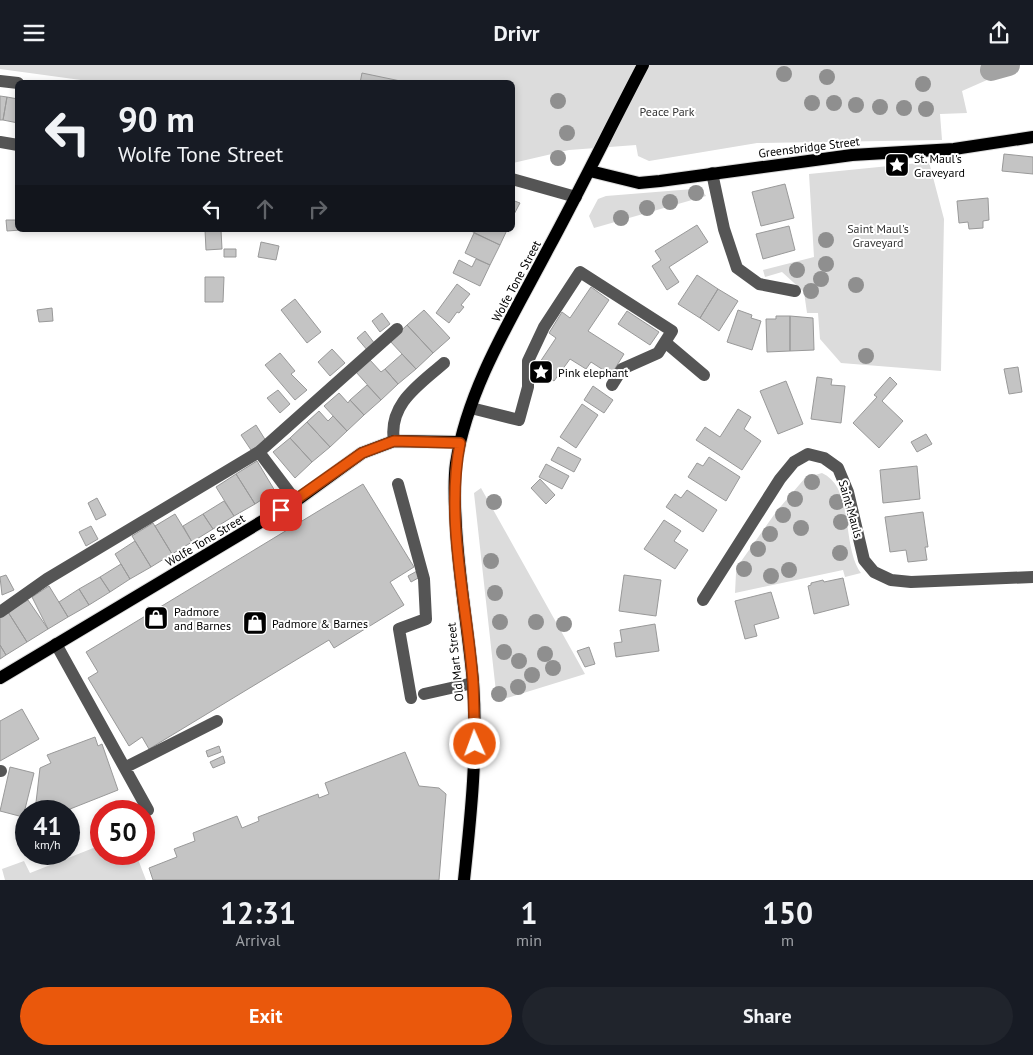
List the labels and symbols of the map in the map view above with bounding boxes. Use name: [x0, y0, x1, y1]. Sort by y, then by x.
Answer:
park label: Peace Park: [640, 104, 695, 119]
street label: Greensbridge Street: [758, 133, 860, 161]
place label: St. Maul's Graveyard: [914, 151, 965, 180]
place icon: St. Maul's Graveyard: [884, 152, 910, 178]
park label: Saint Maul's Graveyard: [847, 221, 909, 250]
street label: Wolfe Tone Street: [488, 238, 544, 324]
place icon: Pink elephant: [528, 359, 554, 385]
place label: Pink elephant: [558, 365, 628, 380]
street label: Saint Mauls: [836, 478, 866, 540]
pin: [260, 489, 302, 531]
street label: Wolfe Tone Street: [163, 510, 247, 570]
place label: Padmore and Barnes: [174, 604, 231, 633]
shop icon: Padmore and Barnes: [143, 605, 169, 631]
shop icon: Padmore & Barnes: [242, 610, 268, 636]
place label: Padmore & Barnes: [272, 616, 368, 631]
street label: Old Mart Street: [443, 622, 467, 702]
position arrow: [448, 717, 500, 769]
speed limit sign: 50: [90, 800, 155, 865]

